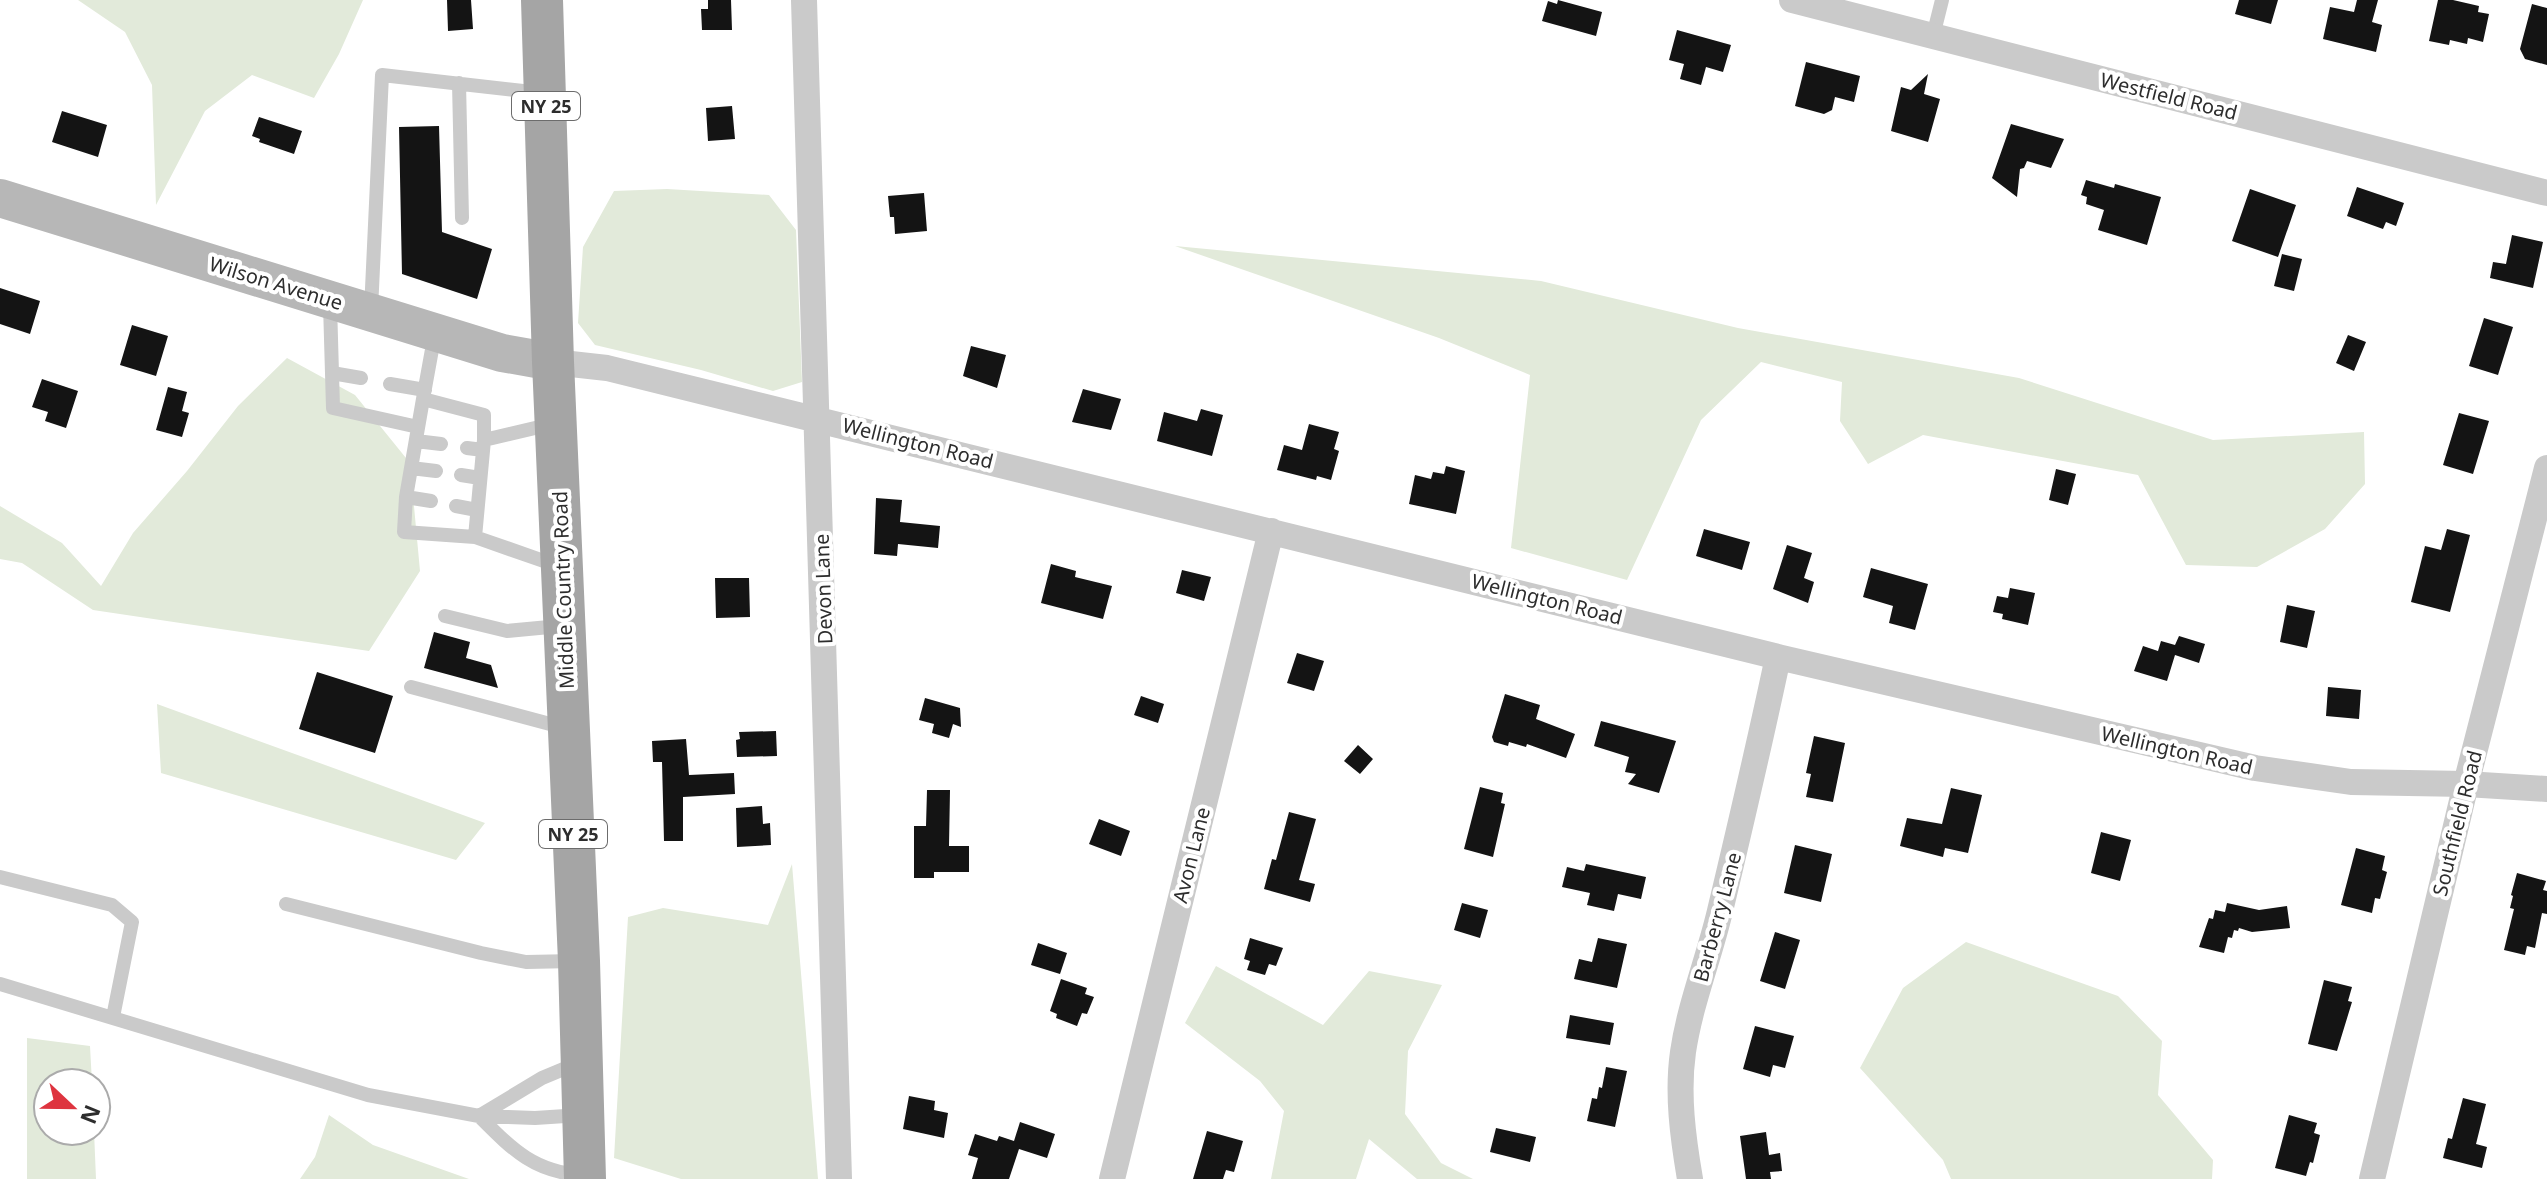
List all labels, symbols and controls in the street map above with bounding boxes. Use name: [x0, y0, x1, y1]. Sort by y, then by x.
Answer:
street label: Westfield Road: [2098, 66, 2240, 126]
road number: NY 25: [512, 92, 580, 120]
street label: Wilson Avenue: [206, 250, 346, 316]
street label: Wellington Road: [840, 411, 996, 475]
street label: Middle Country Road: [546, 491, 580, 689]
street label: Devon Lane: [808, 533, 838, 645]
street label: Wellington Road: [1469, 567, 1625, 631]
street label: Wellington Road: [2099, 719, 2255, 781]
street label: Southfield Road: [2426, 747, 2488, 899]
street label: Avon Lane: [1166, 804, 1216, 906]
road number: NY 25: [539, 820, 607, 848]
street label: Barberry Lane: [1687, 849, 1747, 985]
north arrow: [32, 1067, 112, 1147]
text: N: [74, 1101, 109, 1129]

